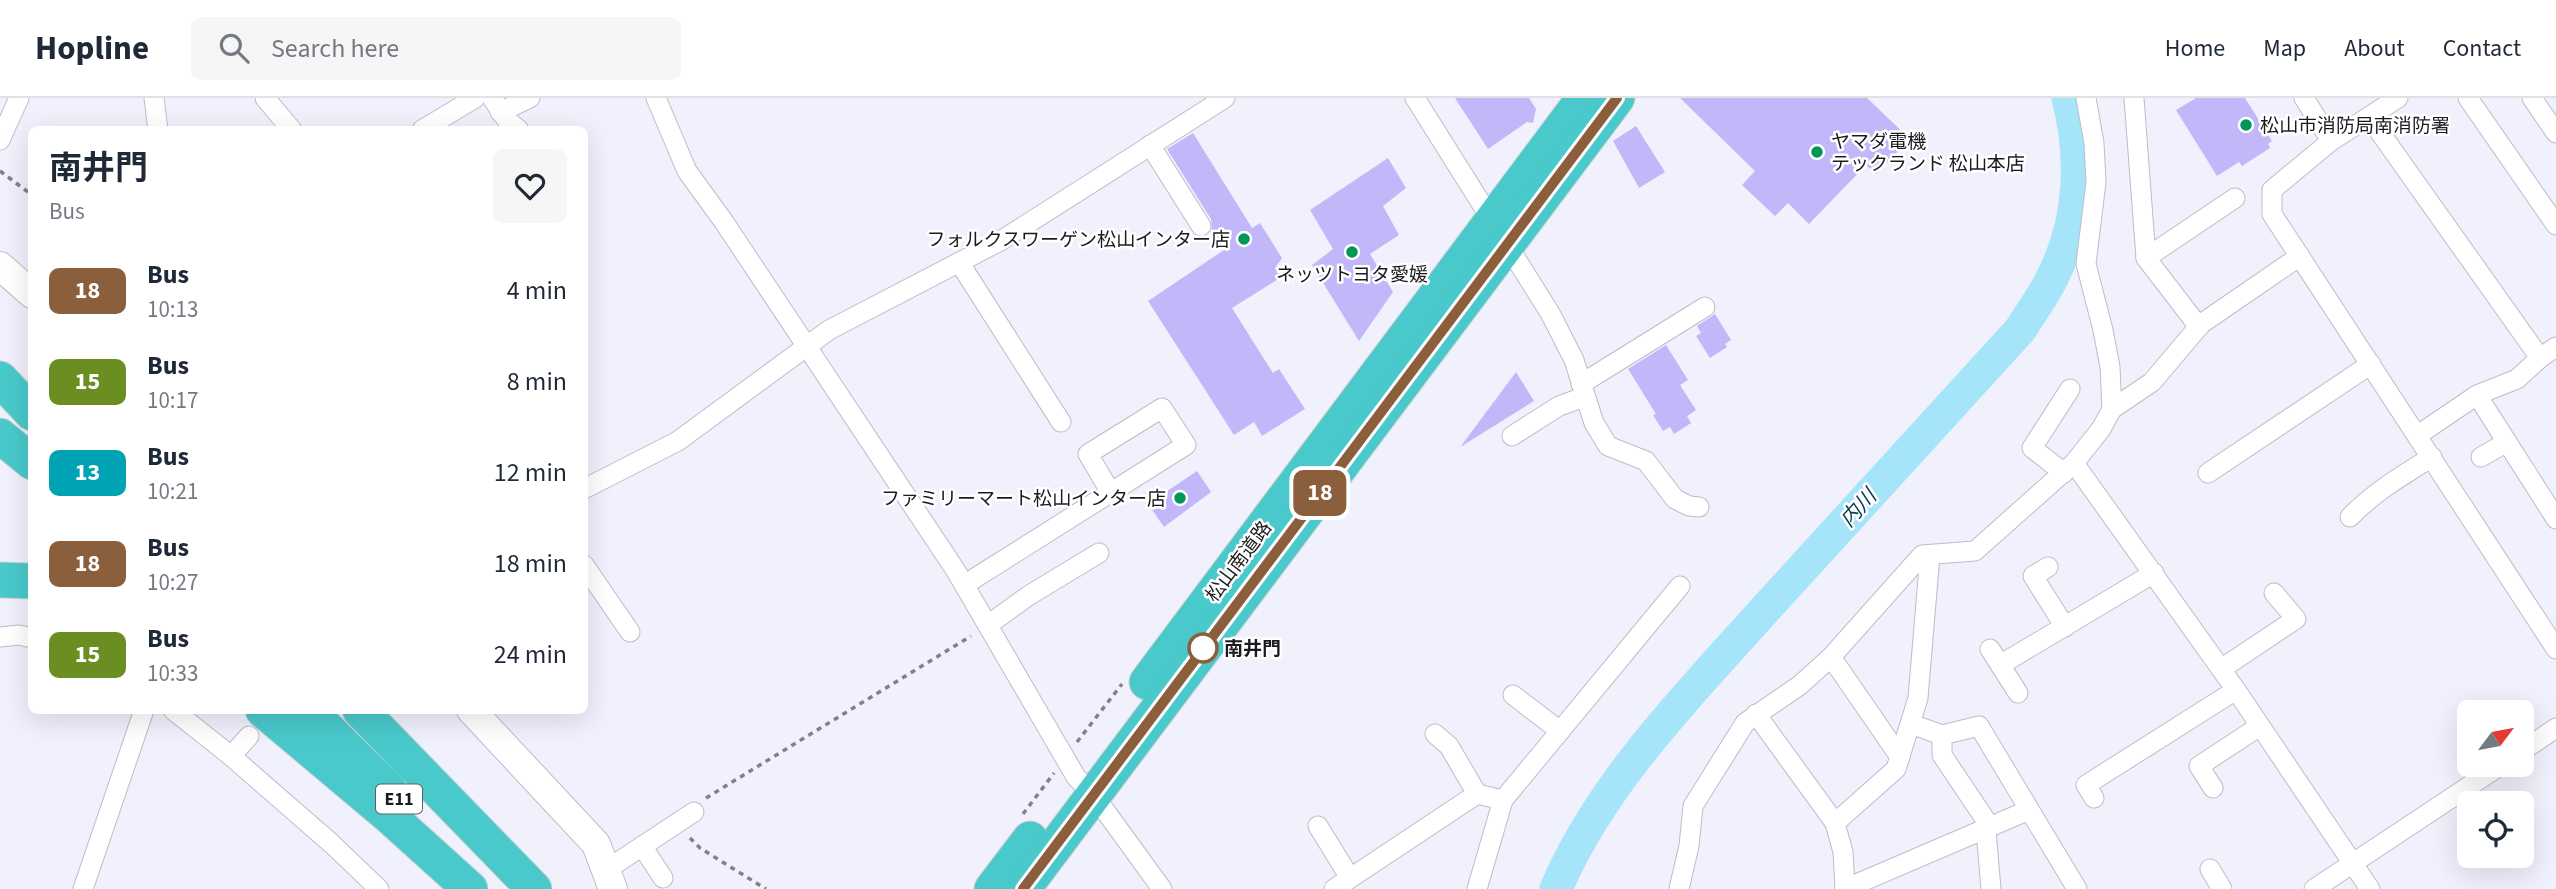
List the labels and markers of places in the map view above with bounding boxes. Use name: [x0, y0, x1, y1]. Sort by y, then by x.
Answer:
place label: 松山市消防局南消防署: [2260, 113, 2450, 140]
marker: 松山市消防局南消防署: [2238, 117, 2254, 133]
place label: ヤマダ電機 テックランド 松山本店: [1831, 129, 2025, 178]
marker: ヤマダ電機 テックランド 松山本店: [1809, 144, 1825, 160]
place label: フォルクスワーゲン松山インター店: [927, 227, 1230, 254]
marker: フォルクスワーゲン松山インター店: [1236, 231, 1252, 247]
marker: ネッツトヨタ愛媛: [1344, 244, 1360, 260]
place label: ネッツトヨタ愛媛: [1276, 262, 1428, 289]
place label: ファミリーマート松山インター店: [881, 486, 1166, 513]
marker: ファミリーマート松山インター店: [1172, 490, 1188, 506]
marker: 南井門: [1188, 633, 1218, 663]
place label: 南井門: [1224, 636, 1281, 663]

